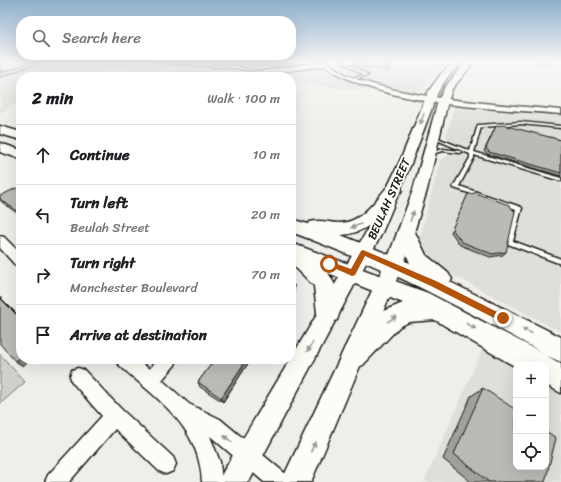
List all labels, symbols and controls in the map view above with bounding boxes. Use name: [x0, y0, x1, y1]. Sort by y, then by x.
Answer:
search box: [16, 16, 296, 60]
text: Search here: [62, 25, 141, 51]
icon: search: [30, 27, 52, 49]
text: 2 min: [32, 83, 73, 113]
text: Walk · 100 m: [207, 87, 280, 110]
one-way arrow: [419, 113, 425, 125]
text: Continue: [70, 142, 130, 168]
text: 10 m: [253, 143, 280, 166]
icon: ahead: [32, 144, 54, 166]
street label: BEULAH STREET: [361, 153, 417, 243]
text: Turn left: [70, 190, 128, 216]
text: 20 m: [251, 203, 280, 226]
icon: left: [32, 204, 54, 226]
one-way arrow: [409, 210, 415, 222]
text: Beulah Street: [70, 216, 150, 239]
one-way arrow: [350, 223, 362, 229]
text: Turn right: [70, 250, 135, 276]
route start: [320, 255, 338, 273]
text: 70 m: [251, 263, 280, 286]
icon: right: [32, 264, 54, 286]
text: Manchester Boulevard: [70, 276, 197, 299]
route end: [494, 309, 512, 327]
one-way arrow: [387, 315, 397, 323]
text: Arrive at destination: [70, 322, 207, 348]
one-way arrow: [465, 323, 476, 330]
icon: arrive: [32, 324, 54, 346]
one-way arrow: [521, 328, 533, 335]
one-way arrow: [306, 341, 313, 352]
map controls: [513, 362, 549, 470]
button: +: [513, 362, 549, 398]
button: −: [513, 398, 549, 434]
one-way arrow: [223, 434, 234, 443]
button: locate: [513, 434, 549, 470]
one-way arrow: [310, 441, 316, 452]

